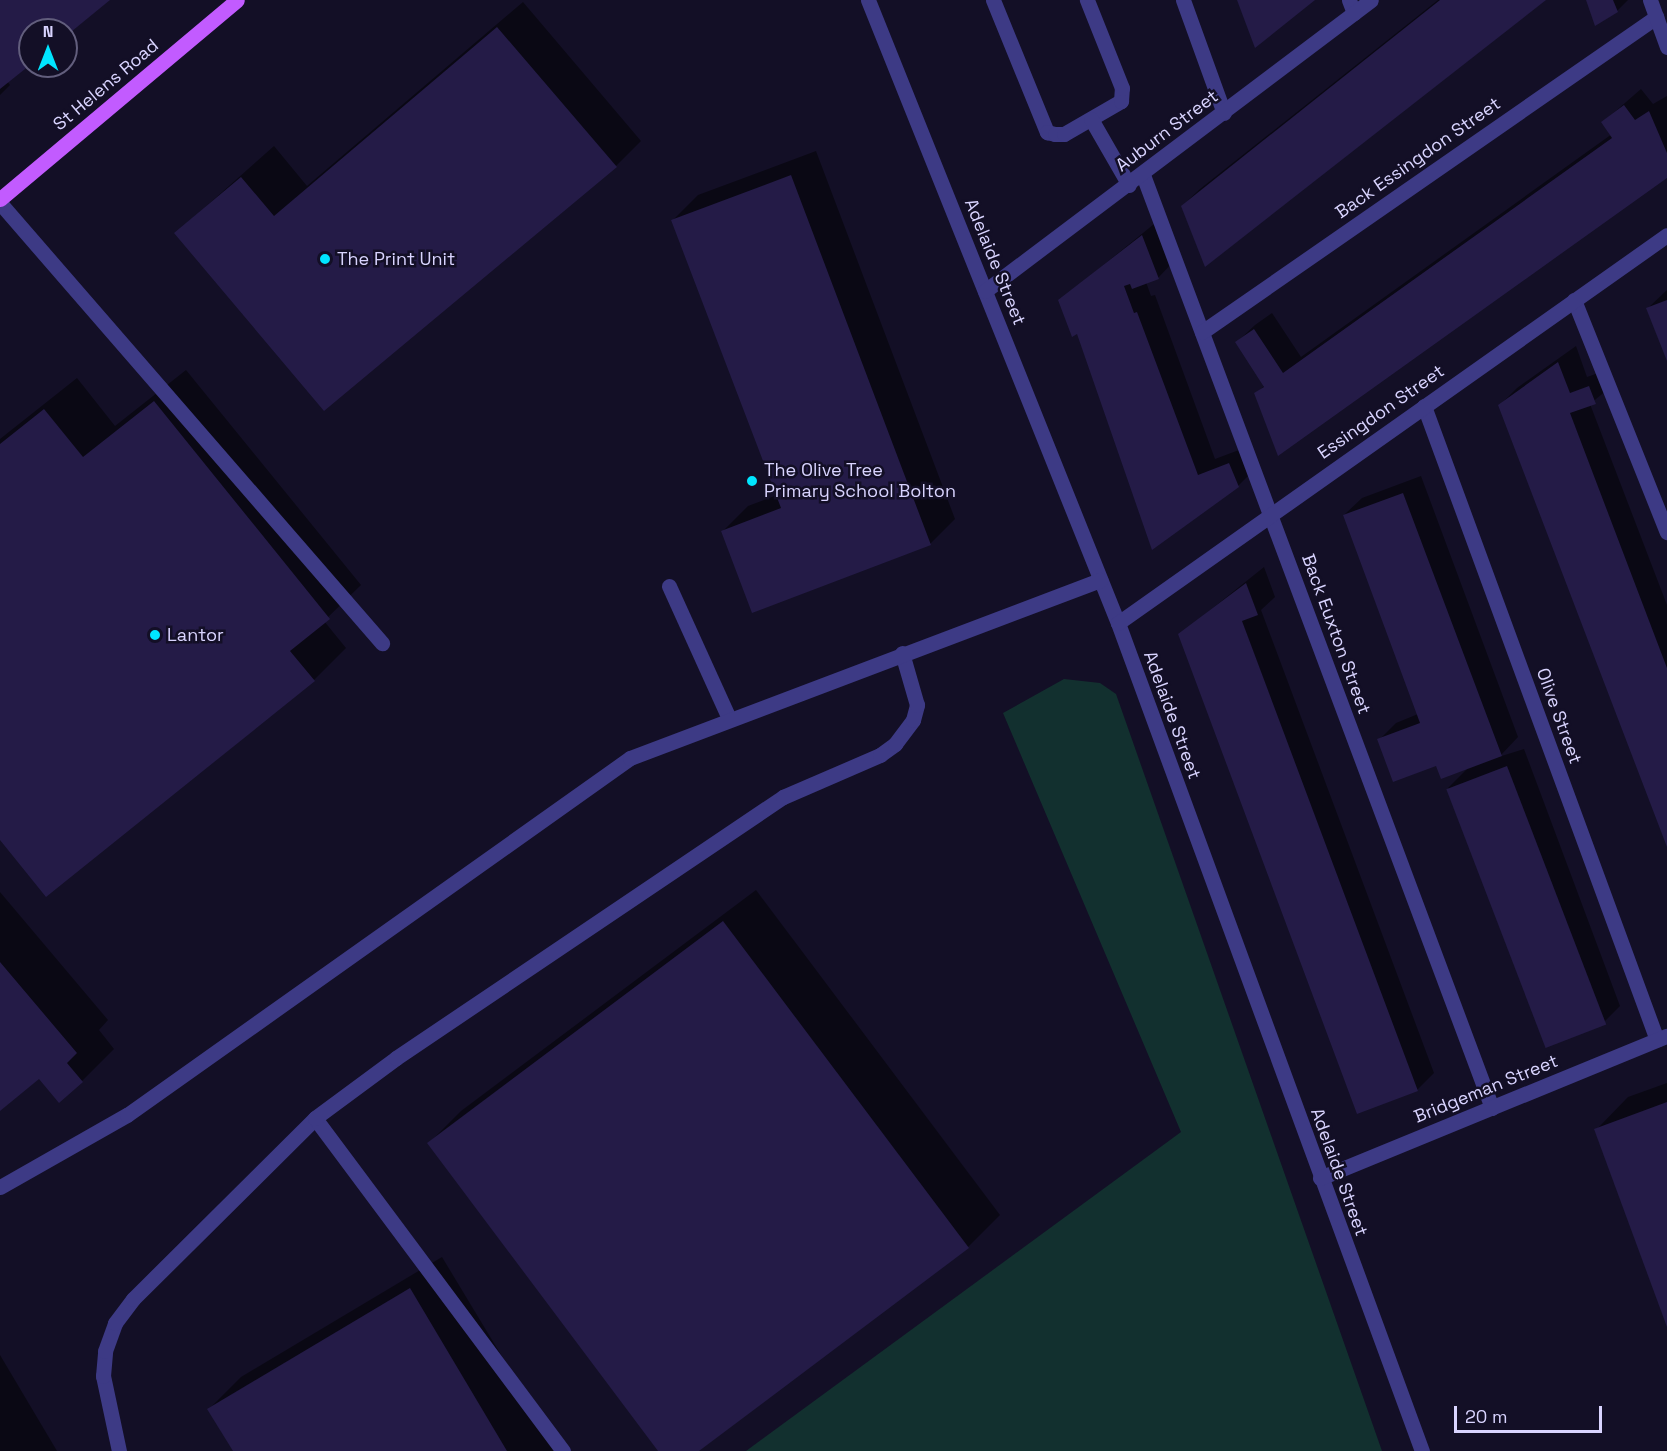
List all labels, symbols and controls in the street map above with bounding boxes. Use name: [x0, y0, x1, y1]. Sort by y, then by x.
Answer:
north arrow: [18, 18, 78, 78]
text: N: [43, 21, 53, 42]
street label: St Helens Road: [49, 35, 163, 135]
street label: Auburn Street: [1112, 86, 1222, 176]
street label: Back Essingdon Street: [1331, 93, 1505, 223]
street label: Adelaide Street: [960, 196, 1030, 328]
place label: The Print Unit: [337, 248, 455, 270]
marker: The Print Unit: [318, 252, 332, 266]
street label: Essingdon Street: [1314, 360, 1448, 464]
place label: The Olive Tree Primary School Bolton: [764, 460, 956, 502]
marker: The Olive Tree Primary School Bolton: [745, 474, 759, 488]
street label: Back Euxton Street: [1297, 551, 1375, 717]
place label: Lantor: [167, 624, 224, 646]
marker: Lantor: [148, 628, 162, 642]
street label: Adelaide Street: [1139, 648, 1205, 782]
street label: Olive Street: [1532, 665, 1586, 767]
street label: Bridgeman Street: [1411, 1050, 1561, 1128]
street label: Adelaide Street: [1306, 1105, 1372, 1239]
scale bar: [1457, 1394, 1606, 1432]
text: 20 m: [1465, 1405, 1508, 1428]

